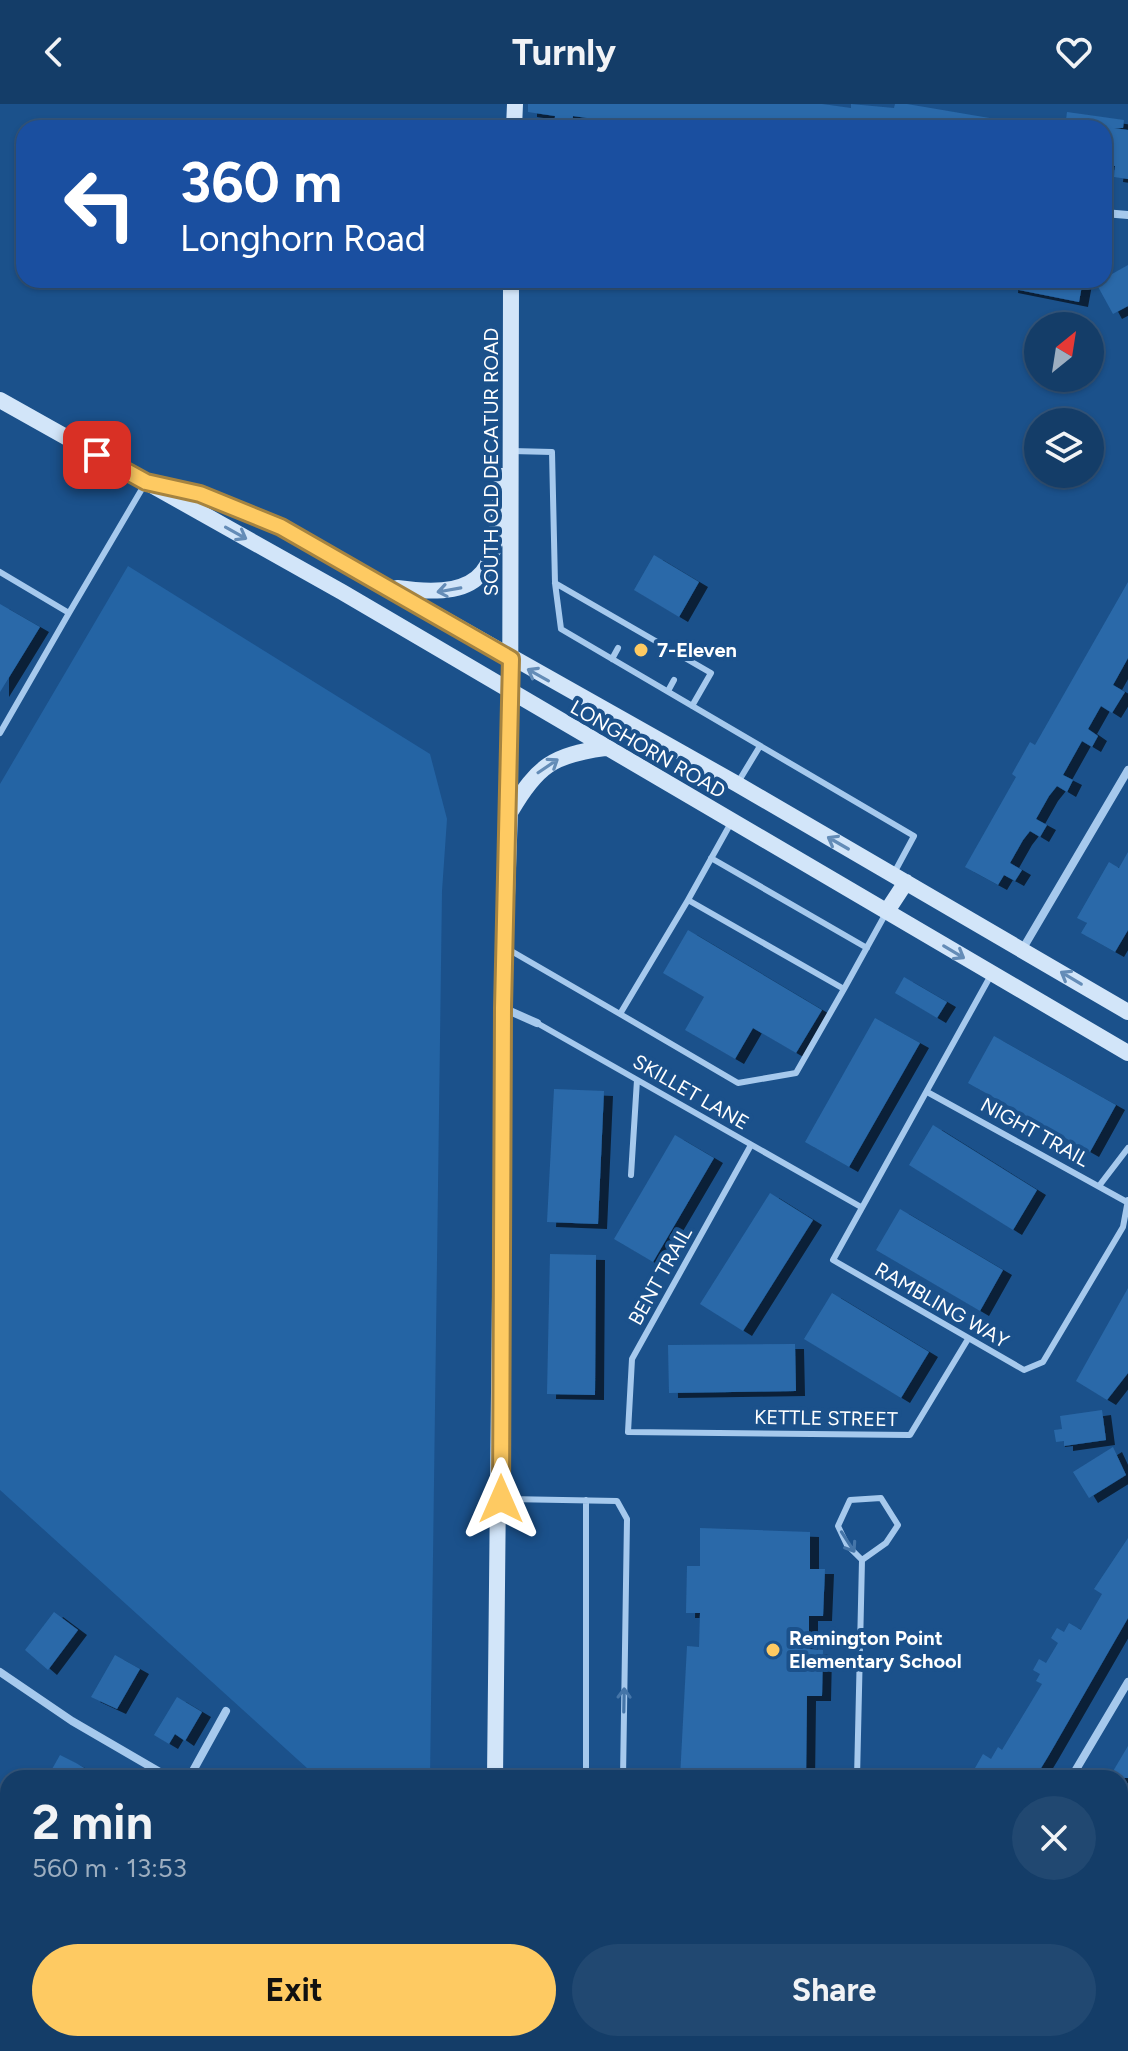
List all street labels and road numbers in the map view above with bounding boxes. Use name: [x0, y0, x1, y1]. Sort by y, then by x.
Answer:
street label: SOUTH OLD DECATUR ROAD: [479, 328, 503, 596]
street label: LONGHORN ROAD: [566, 695, 730, 803]
street label: SKILLET LANE: [629, 1049, 753, 1135]
street label: NIGHT TRAIL: [977, 1092, 1094, 1172]
street label: BENT TRAIL: [623, 1222, 697, 1329]
street label: RAMBLING WAY: [871, 1257, 1013, 1353]
street label: KETTLE STREET: [754, 1405, 898, 1431]

